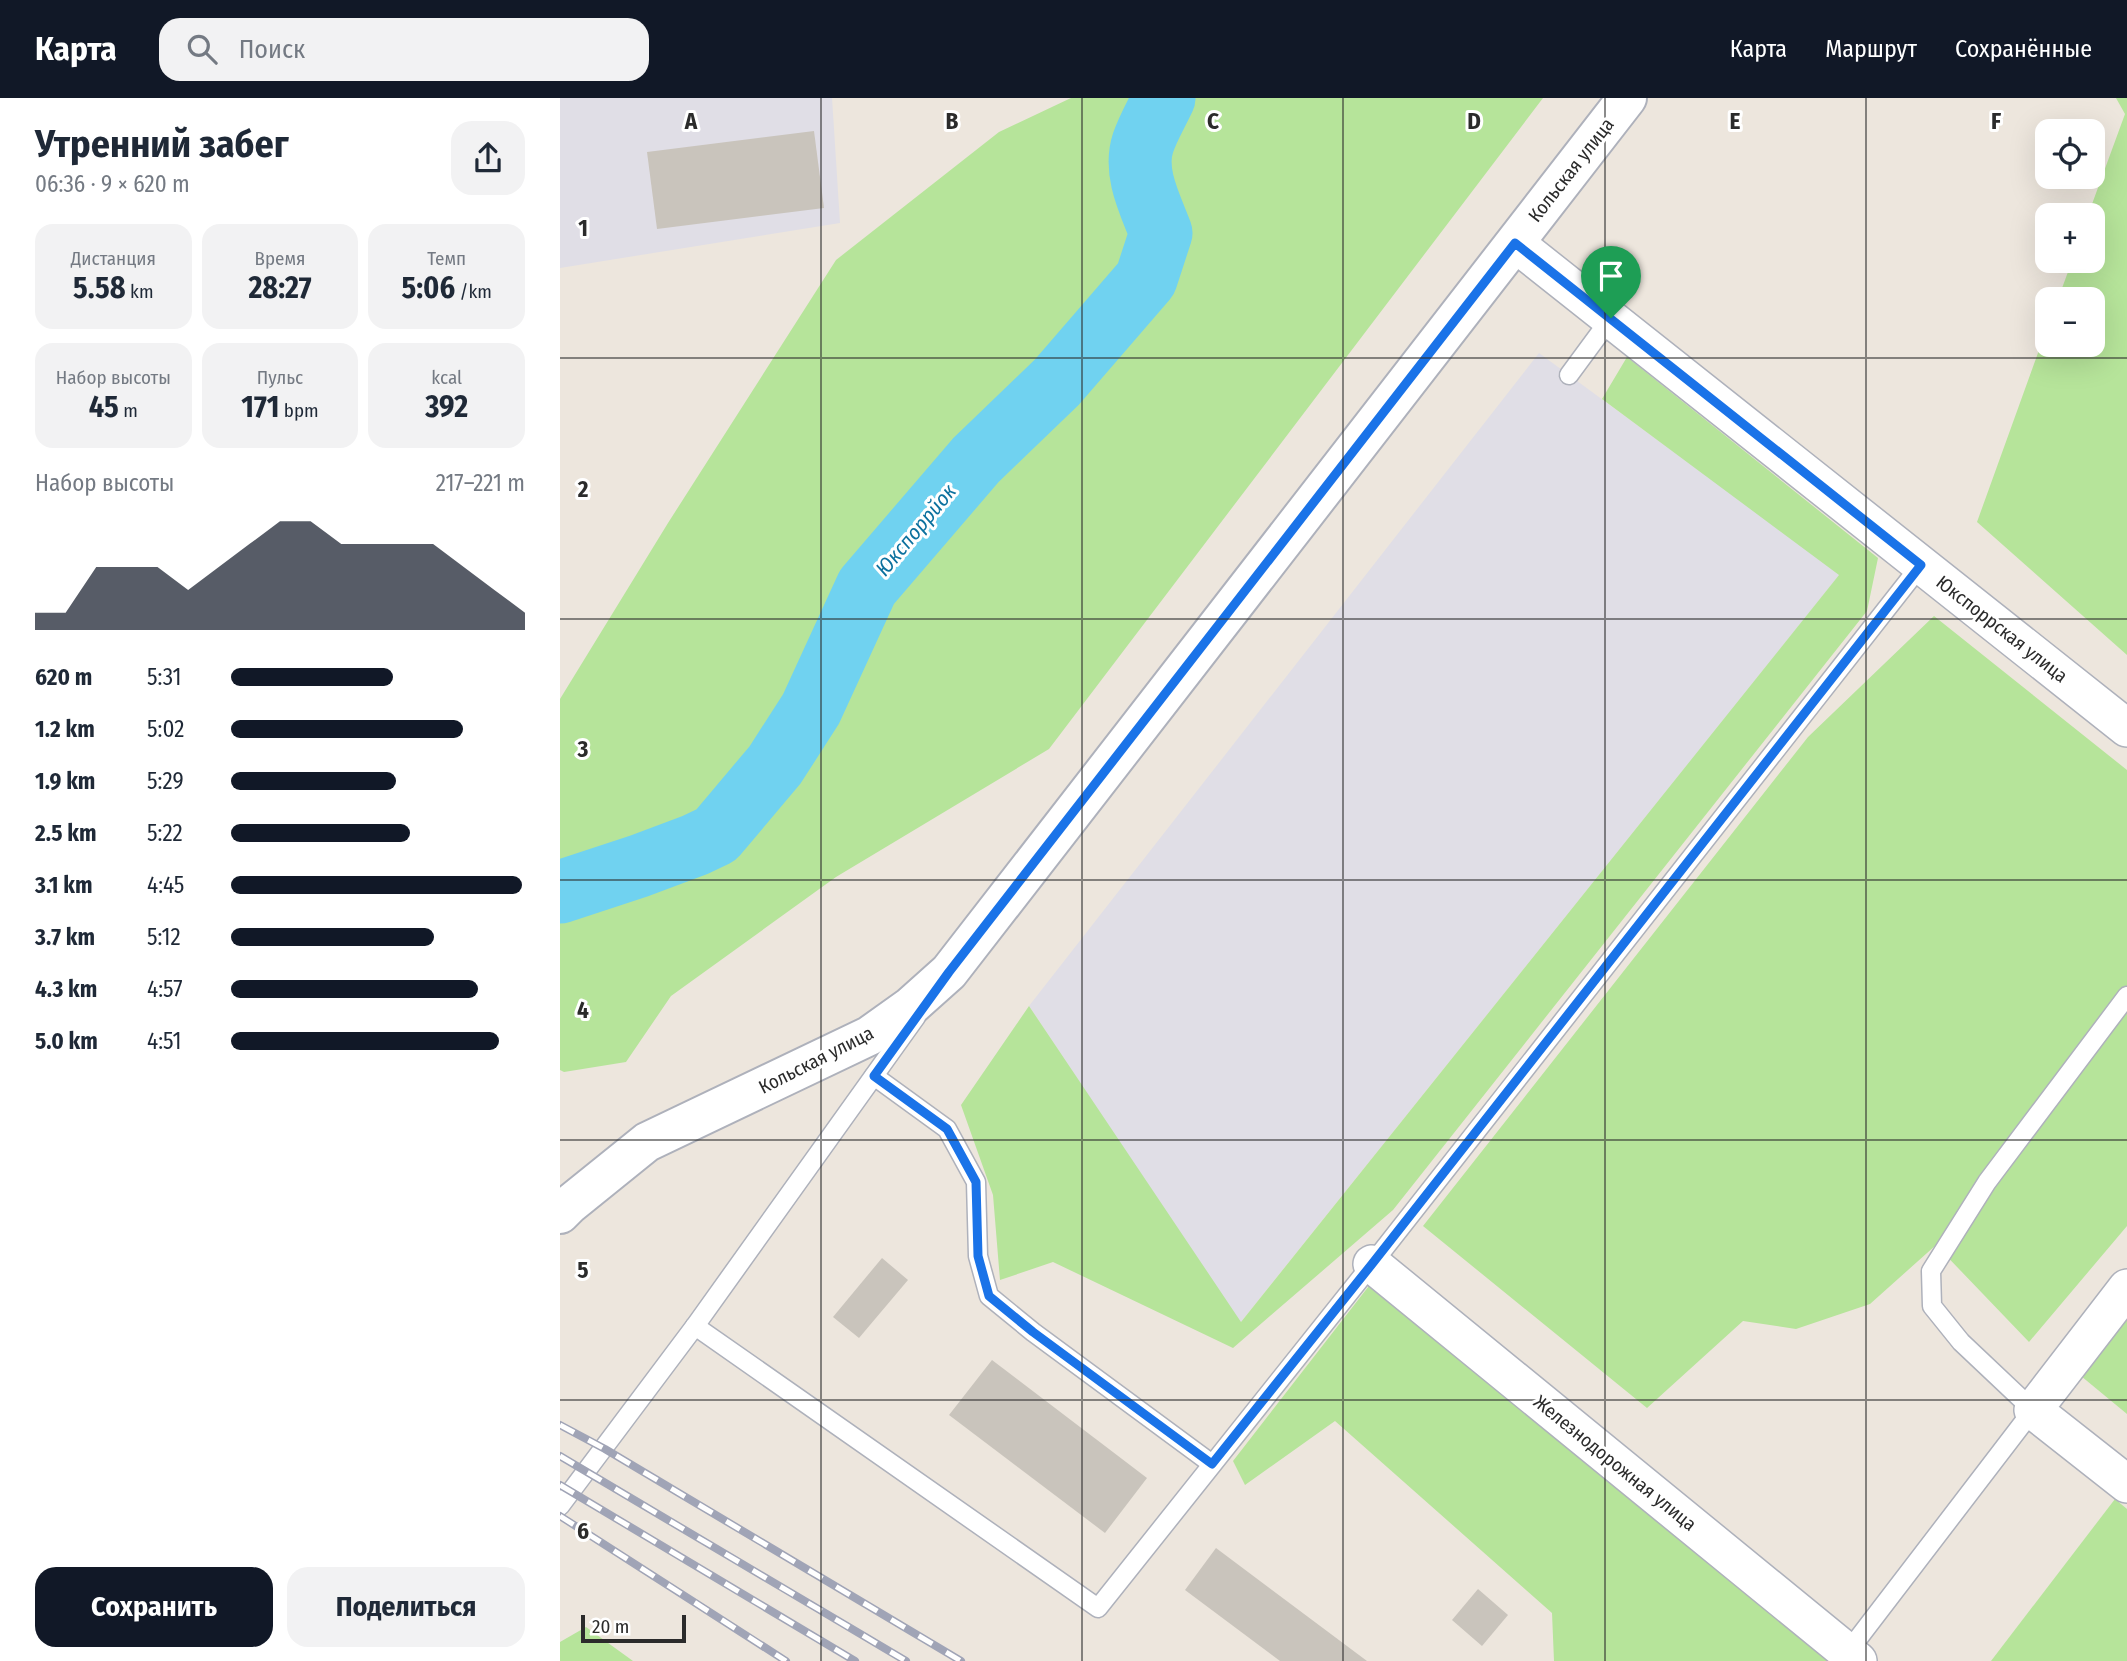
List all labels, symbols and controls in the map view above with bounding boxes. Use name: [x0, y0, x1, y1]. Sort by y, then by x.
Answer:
search box: [159, 18, 649, 81]
text: Карта: [35, 29, 117, 69]
icon: search: [183, 30, 221, 68]
text: Поиск: [239, 34, 305, 65]
text: Карта: [1730, 35, 1787, 63]
text: Маршрут: [1825, 35, 1917, 63]
text: Сохранённые: [1955, 35, 2092, 63]
text: A: [684, 107, 698, 135]
text: B: [946, 107, 959, 135]
text: C: [1207, 107, 1219, 135]
text: D: [1467, 107, 1481, 135]
text: E: [1730, 107, 1741, 135]
text: F: [1991, 107, 2001, 135]
street label: Кольская улица: [1523, 113, 1619, 227]
map controls: [2035, 119, 2105, 357]
button: locate: [2035, 119, 2105, 189]
text: Утренний забег: [35, 121, 289, 167]
button: share: [451, 121, 525, 195]
text: 06:36 · 9 × 620 m: [35, 170, 190, 198]
button: +: [2035, 203, 2105, 273]
text: 1: [578, 214, 588, 242]
pin: [1581, 246, 1641, 318]
text: Дистанция: [71, 247, 156, 270]
text: Время: [255, 247, 305, 270]
text: Темп: [427, 247, 466, 270]
icon: arrive: [1592, 257, 1630, 295]
text: 5.58: [73, 270, 126, 306]
text: 28:27: [248, 270, 312, 306]
text: 5:06: [401, 270, 455, 306]
text: km: [126, 280, 154, 303]
text: /km: [455, 280, 492, 303]
button: −: [2035, 287, 2105, 357]
text: Набор высоты: [56, 366, 171, 389]
text: Пульс: [257, 366, 303, 389]
text: kcal: [431, 366, 462, 389]
text: 45: [89, 389, 119, 425]
text: 171: [241, 389, 279, 425]
text: 392: [425, 389, 468, 425]
text: m: [119, 399, 138, 422]
text: bpm: [279, 399, 319, 422]
text: Набор высоты: [35, 469, 174, 497]
text: 217–221 m: [436, 469, 525, 497]
text: 2: [577, 475, 589, 503]
water label: Юкспоррйок: [870, 479, 962, 581]
street label: Юкспоррская улица: [1932, 571, 2072, 687]
text: 620 m: [35, 663, 92, 691]
text: 5:31: [147, 663, 181, 691]
text: 1.2 km: [35, 715, 95, 743]
text: 5:02: [147, 715, 184, 743]
text: 3: [577, 735, 589, 763]
text: 1.9 km: [35, 767, 95, 795]
text: 5:29: [147, 767, 184, 795]
text: 2.5 km: [35, 819, 96, 847]
text: 5:22: [147, 819, 183, 847]
text: 3.1 km: [35, 871, 93, 899]
text: 4:45: [147, 871, 184, 899]
text: 3.7 km: [35, 923, 95, 951]
text: 5:12: [147, 923, 181, 951]
text: 4.3 km: [35, 975, 97, 1003]
text: 4:57: [147, 975, 183, 1003]
text: 4: [577, 996, 589, 1024]
street label: Кольская улица: [755, 1021, 877, 1099]
text: 5.0 km: [35, 1027, 98, 1055]
text: 4:51: [147, 1027, 182, 1055]
text: 5: [577, 1256, 589, 1284]
street label: Железнодорожная улица: [1529, 1390, 1701, 1536]
text: 6: [577, 1517, 589, 1545]
button: Сохранить: [35, 1567, 273, 1647]
button: Поделиться: [287, 1567, 525, 1647]
scale bar: [581, 1612, 686, 1644]
text: 20 m: [592, 1615, 629, 1638]

